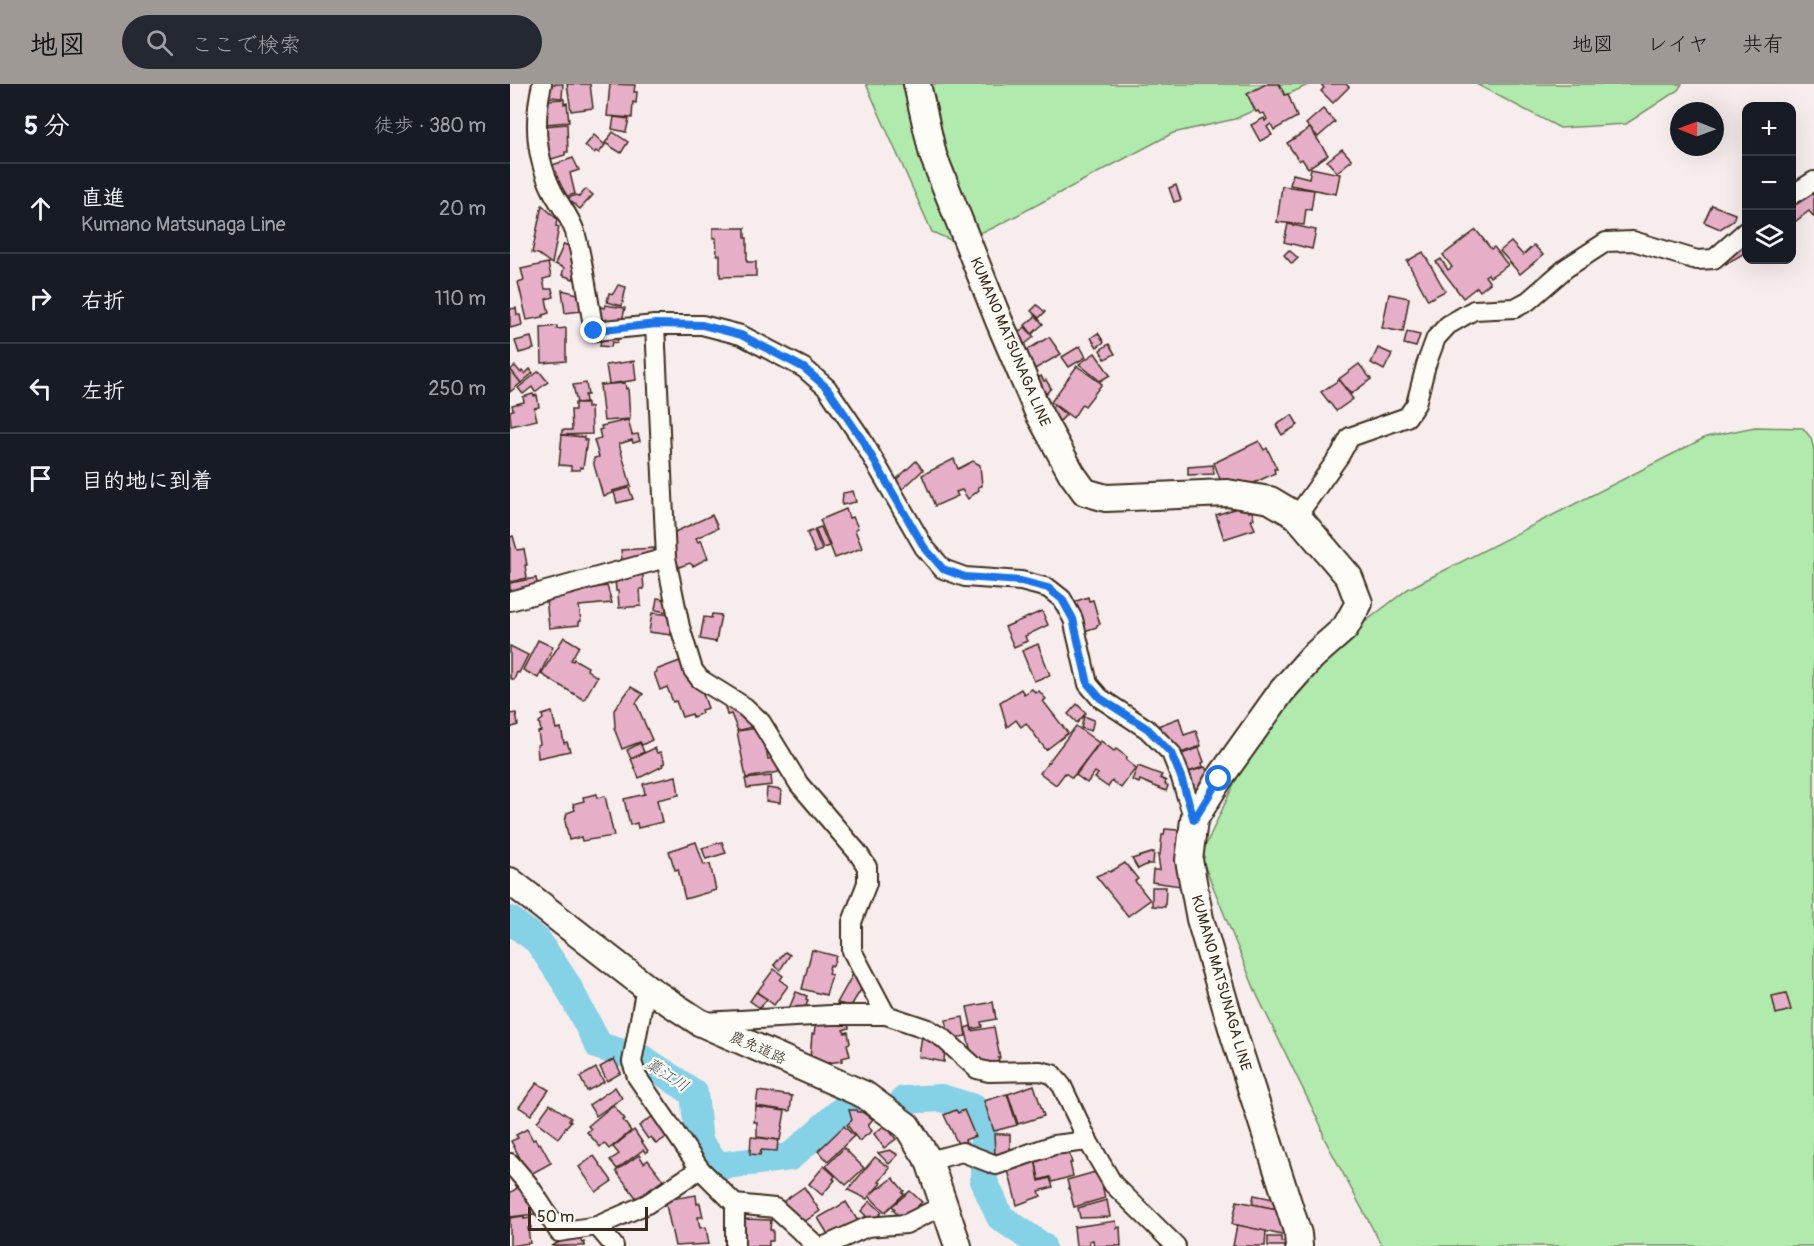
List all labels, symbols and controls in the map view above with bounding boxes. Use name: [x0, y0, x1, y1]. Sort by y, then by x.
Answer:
search box: [122, 15, 542, 69]
icon: search: [143, 26, 176, 59]
text: 地図: [30, 28, 86, 63]
text: ここで検索: [191, 31, 301, 59]
text: 地図: [1572, 31, 1614, 58]
text: レイヤ: [1647, 31, 1709, 58]
text: 共有: [1742, 31, 1784, 58]
north arrow: [1670, 102, 1724, 156]
map controls: [1742, 102, 1796, 264]
button: +: [1742, 102, 1796, 156]
text: 5 分: [24, 110, 70, 142]
text: 徒歩 · 380 m: [374, 113, 486, 138]
button: −: [1742, 156, 1796, 210]
text: 直進: [81, 184, 125, 212]
icon: ahead: [24, 192, 57, 225]
text: 20 m: [439, 196, 486, 221]
button: layers: [1742, 210, 1796, 264]
text: Kumano Matsunaga Line: [81, 212, 286, 237]
street label: KUMANO MATSUNAGA LINE: [966, 254, 1054, 430]
icon: right: [24, 282, 57, 315]
text: 110 m: [435, 286, 486, 311]
text: 右折: [81, 287, 125, 315]
route end: [580, 317, 606, 343]
icon: left: [24, 372, 57, 405]
text: 250 m: [428, 376, 486, 401]
text: 左折: [81, 377, 125, 405]
icon: arrive: [24, 462, 57, 495]
text: 目的地に到着: [81, 467, 213, 495]
route start: [1205, 765, 1231, 791]
street label: KUMANO MATSUNAGA LINE: [1187, 893, 1255, 1073]
street label: 農免道路: [727, 1027, 789, 1069]
water label: 藁江川: [641, 1054, 693, 1096]
scale bar: [528, 1204, 648, 1232]
text: 50 m: [537, 1207, 574, 1227]

